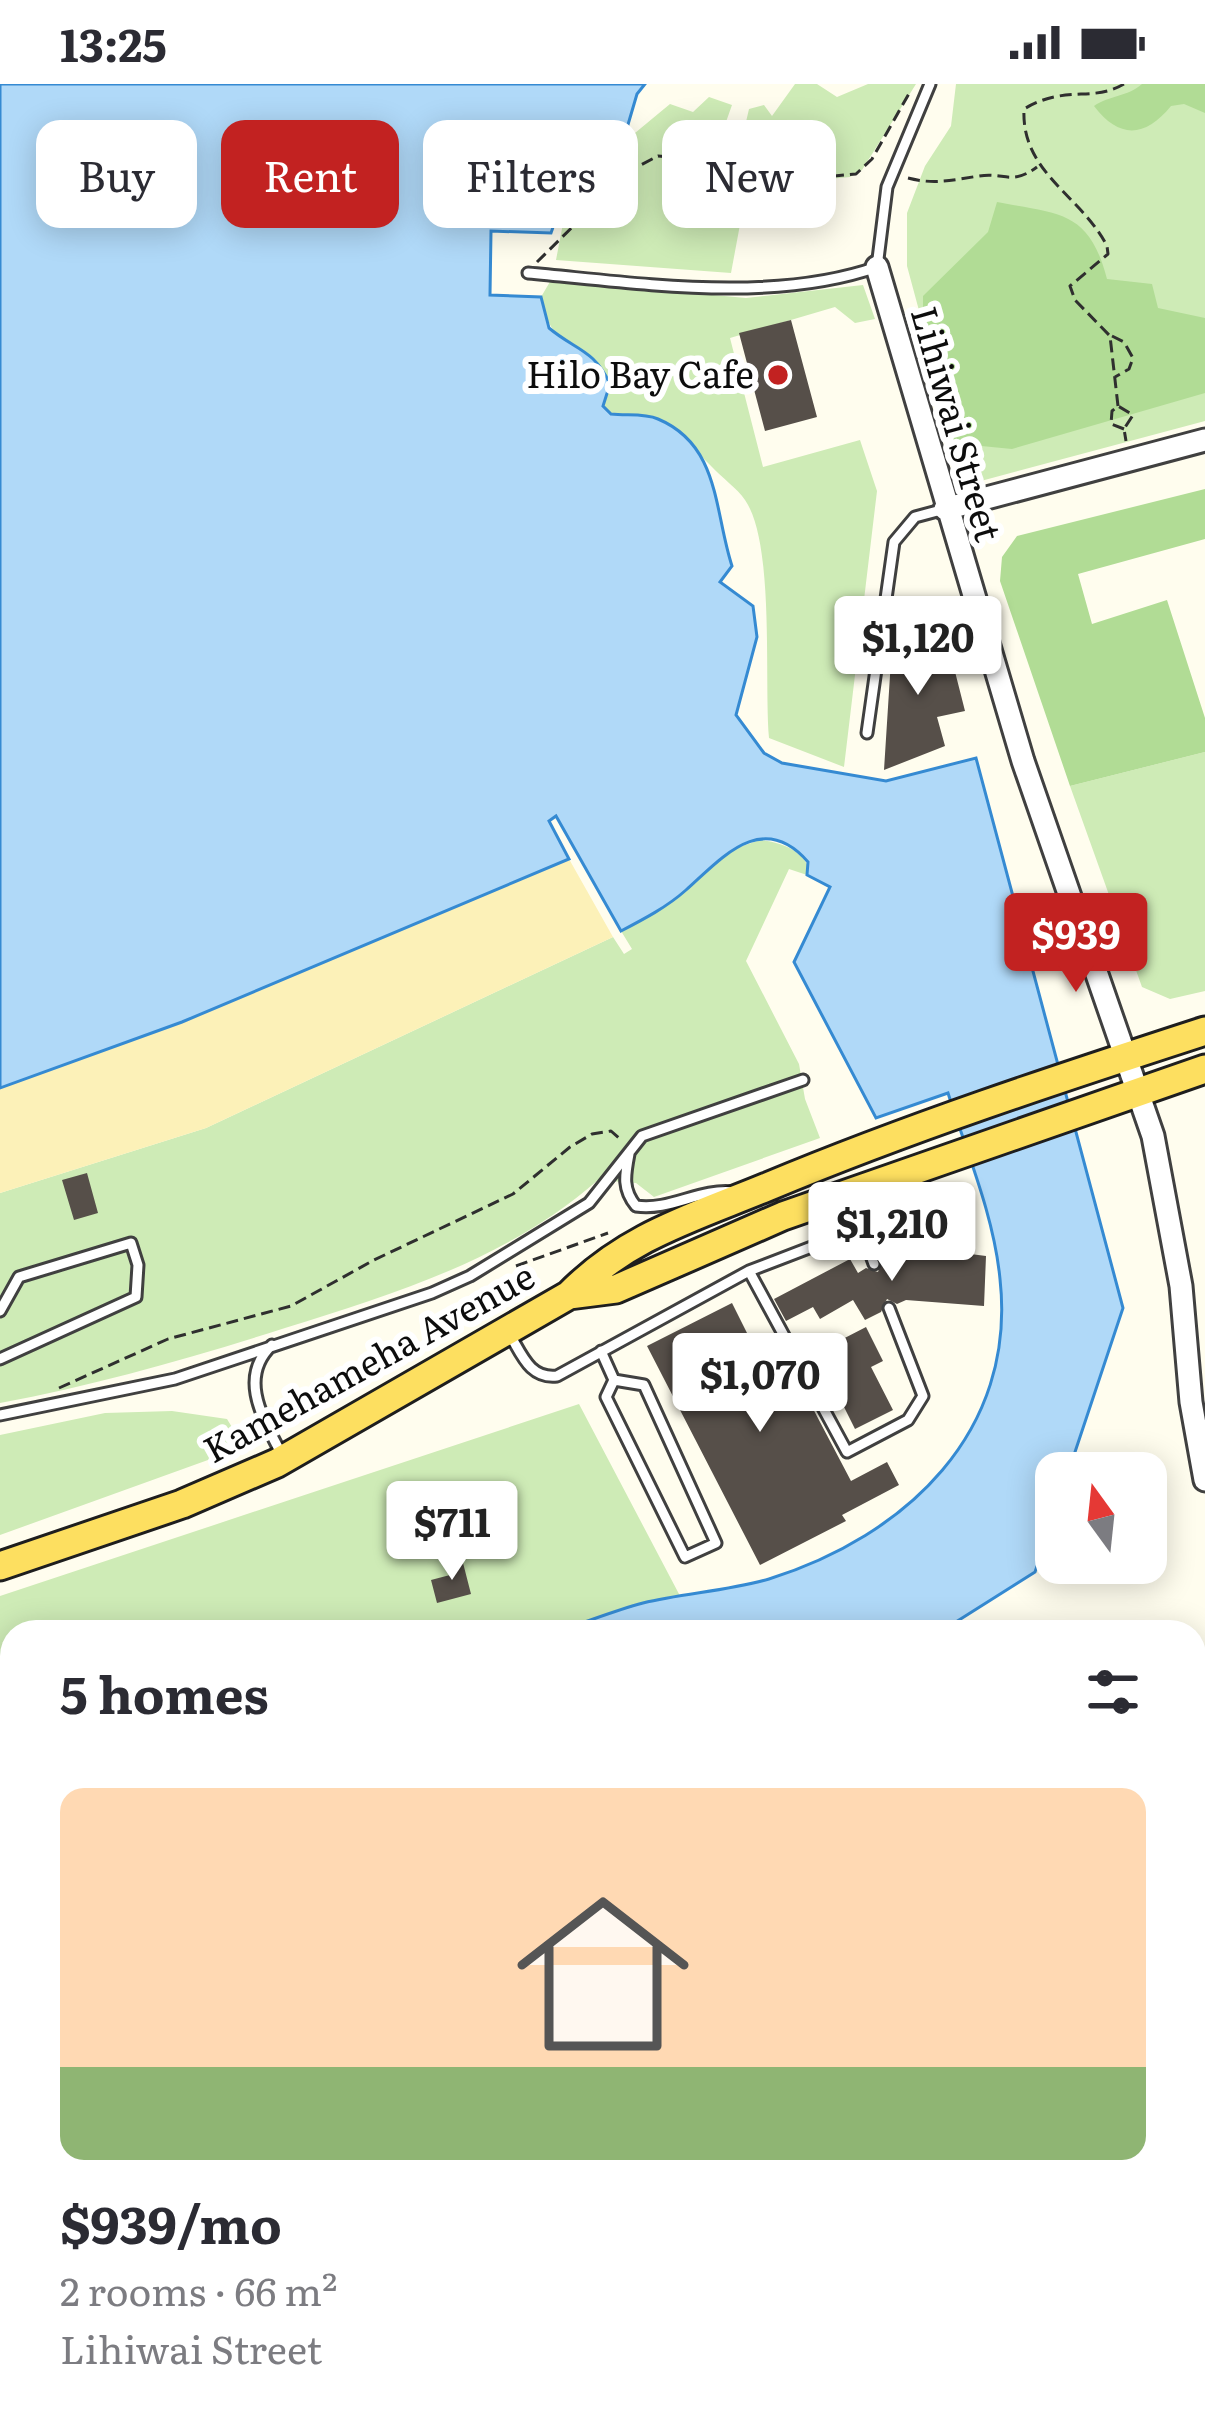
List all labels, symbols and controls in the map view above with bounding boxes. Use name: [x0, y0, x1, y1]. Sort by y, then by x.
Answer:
text: 13:25: [60, 9, 167, 76]
chip: Buy: [36, 120, 197, 228]
chip: Rent: [221, 120, 399, 228]
chip: Filters: [423, 120, 638, 228]
chip: New: [662, 120, 836, 228]
street label: Lihiwai Street: [900, 300, 1017, 547]
place label: Hilo Bay Cafe: [526, 346, 754, 399]
marker: Hilo Bay Cafe: [765, 362, 791, 388]
pin: $1,120: [820, 596, 1016, 698]
text: $1,120: [861, 606, 975, 664]
pin: $939: [1005, 893, 1147, 995]
text: $939: [1031, 903, 1121, 961]
pin: $1,210: [794, 1182, 990, 1284]
text: $1,210: [835, 1192, 949, 1250]
street label: Kamehameha Avenue: [193, 1248, 543, 1474]
pin: $1,070: [662, 1333, 858, 1435]
text: $1,070: [700, 1343, 821, 1401]
north arrow: [1035, 1452, 1167, 1584]
map controls: [1035, 1452, 1167, 1584]
pin: $711: [381, 1481, 523, 1583]
text: $711: [413, 1491, 491, 1549]
text: 5 homes: [60, 1654, 269, 1730]
icon: filters: [1080, 1659, 1146, 1725]
icon: home: [495, 1866, 711, 2082]
text: $939/mo: [60, 2184, 282, 2260]
text: 2 rooms · 66 m²: [60, 2260, 338, 2318]
text: Lihiwai Street: [60, 2318, 322, 2376]

